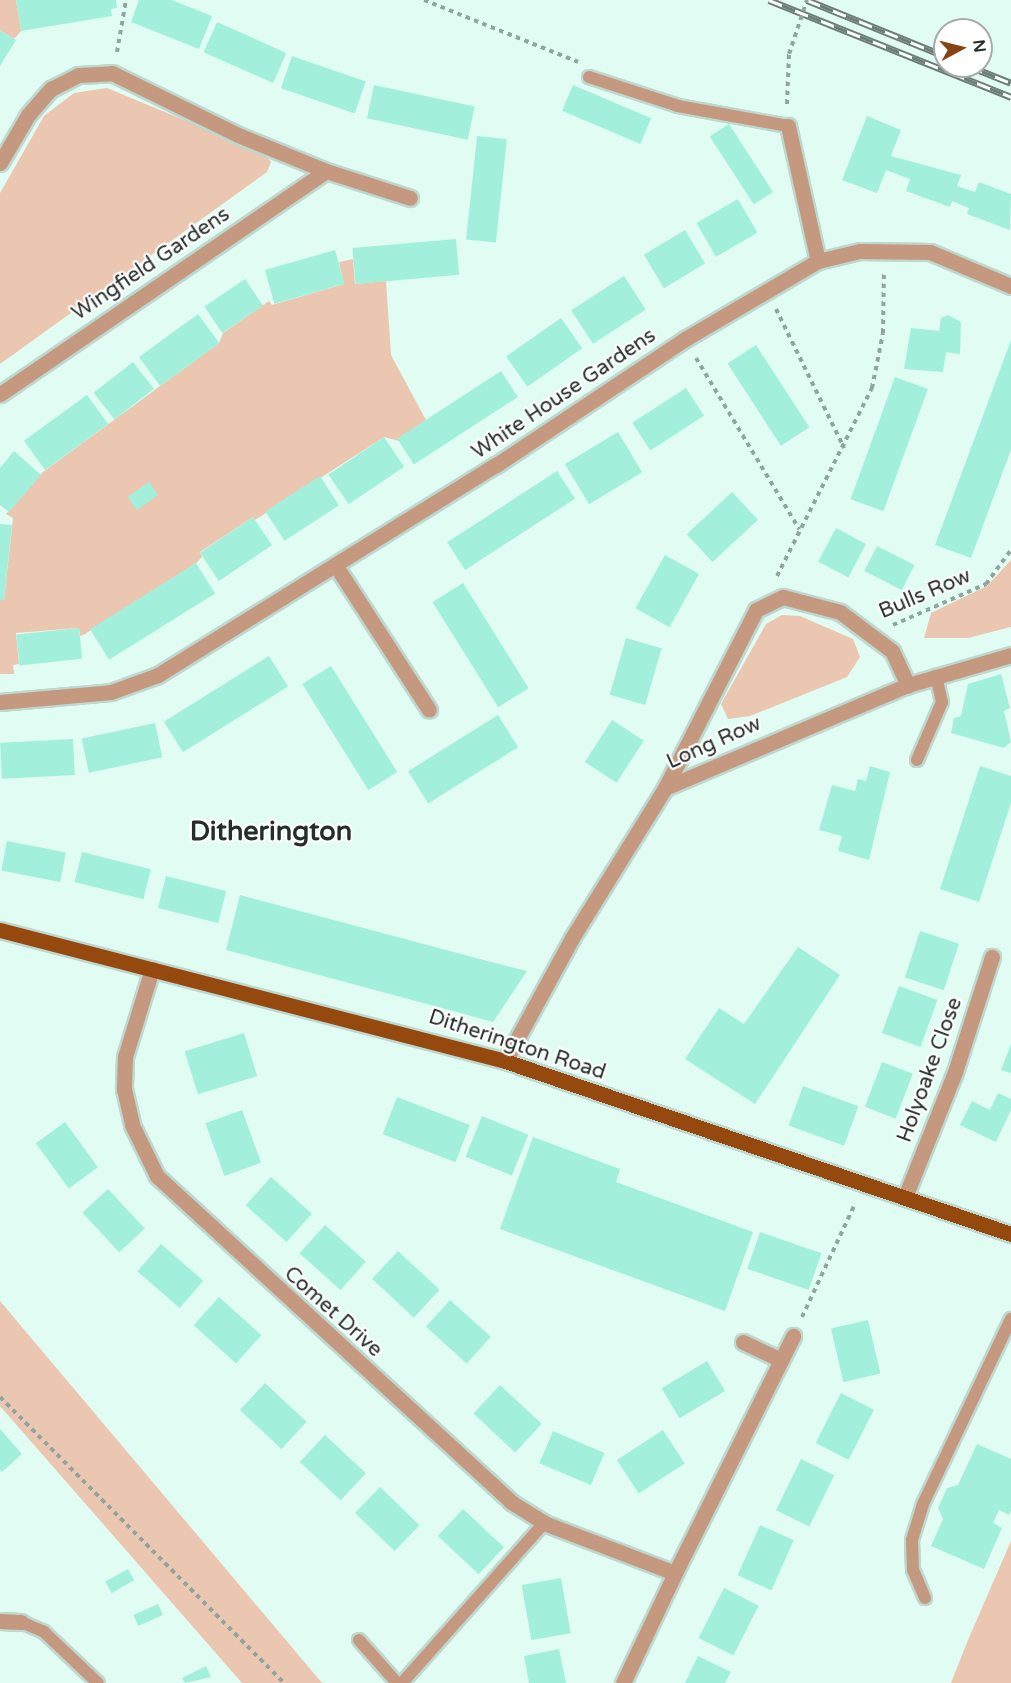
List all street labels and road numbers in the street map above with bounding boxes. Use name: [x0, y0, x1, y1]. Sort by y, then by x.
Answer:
street label: Wingfield Gardens: [67, 202, 235, 326]
street label: White House Gardens: [467, 323, 661, 465]
street label: Bulls Row: [875, 563, 975, 625]
street label: Long Row: [663, 711, 765, 775]
street label: Holyoake Close: [892, 994, 968, 1146]
street label: Ditherington Road: [425, 1005, 609, 1085]
street label: Comet Drive: [279, 1261, 387, 1363]

